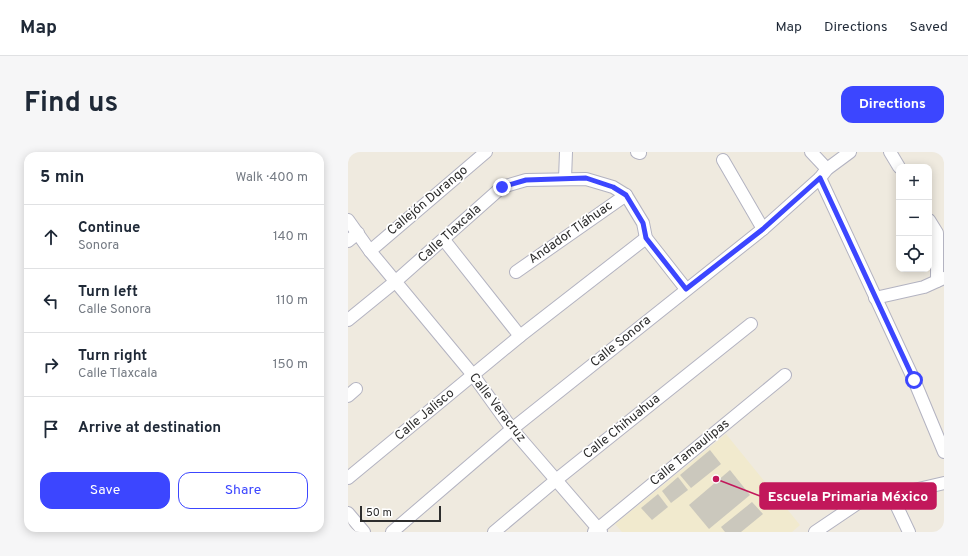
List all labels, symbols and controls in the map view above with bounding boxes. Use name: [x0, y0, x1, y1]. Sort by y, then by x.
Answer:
text: Map: [20, 16, 57, 40]
text: Map: [776, 19, 802, 36]
text: Directions: [824, 19, 888, 36]
text: Saved: [910, 19, 948, 36]
text: Find us: [24, 86, 118, 122]
button: Directions: [841, 86, 944, 123]
street label: Callejón Durango: [385, 163, 471, 239]
map controls: [896, 164, 932, 272]
button: +: [896, 164, 932, 200]
text: 5 min: [40, 167, 84, 189]
text: Walk · 400 m: [235, 170, 308, 186]
route end: [493, 178, 511, 196]
street label: Andador Tláhuac: [526, 198, 616, 268]
button: −: [896, 200, 932, 236]
street label: Calle Tlaxcala: [415, 201, 485, 267]
text: Continue: [78, 219, 140, 238]
icon: ahead: [40, 226, 62, 248]
text: 140 m: [273, 229, 308, 245]
button: locate: [896, 236, 932, 272]
text: Sonora: [78, 238, 119, 254]
text: Turn left: [78, 283, 138, 302]
icon: left: [40, 290, 62, 312]
text: 110 m: [276, 293, 308, 309]
text: Calle Sonora: [78, 302, 151, 318]
street label: Calle Sonora: [588, 313, 654, 371]
text: Turn right: [78, 347, 147, 366]
icon: right: [40, 354, 62, 376]
text: 150 m: [273, 357, 308, 373]
text: Calle Tlaxcala: [78, 366, 157, 382]
street label: Calle Veracruz: [465, 370, 529, 446]
route start: [905, 371, 923, 389]
street label: Calle Jalisco: [392, 386, 458, 444]
street label: Calle Chihuahua: [580, 391, 664, 463]
street label: Calle Tamaulipas: [647, 416, 733, 490]
icon: arrive: [40, 418, 62, 440]
text: Arrive at destination: [78, 419, 221, 438]
button: Save: [40, 472, 170, 509]
button: Share: [178, 472, 308, 509]
callout: Escuela Primaria México: [760, 483, 936, 509]
text: Escuela Primaria México: [768, 489, 928, 506]
scale bar: [360, 504, 441, 523]
text: 50 m: [366, 506, 392, 520]

